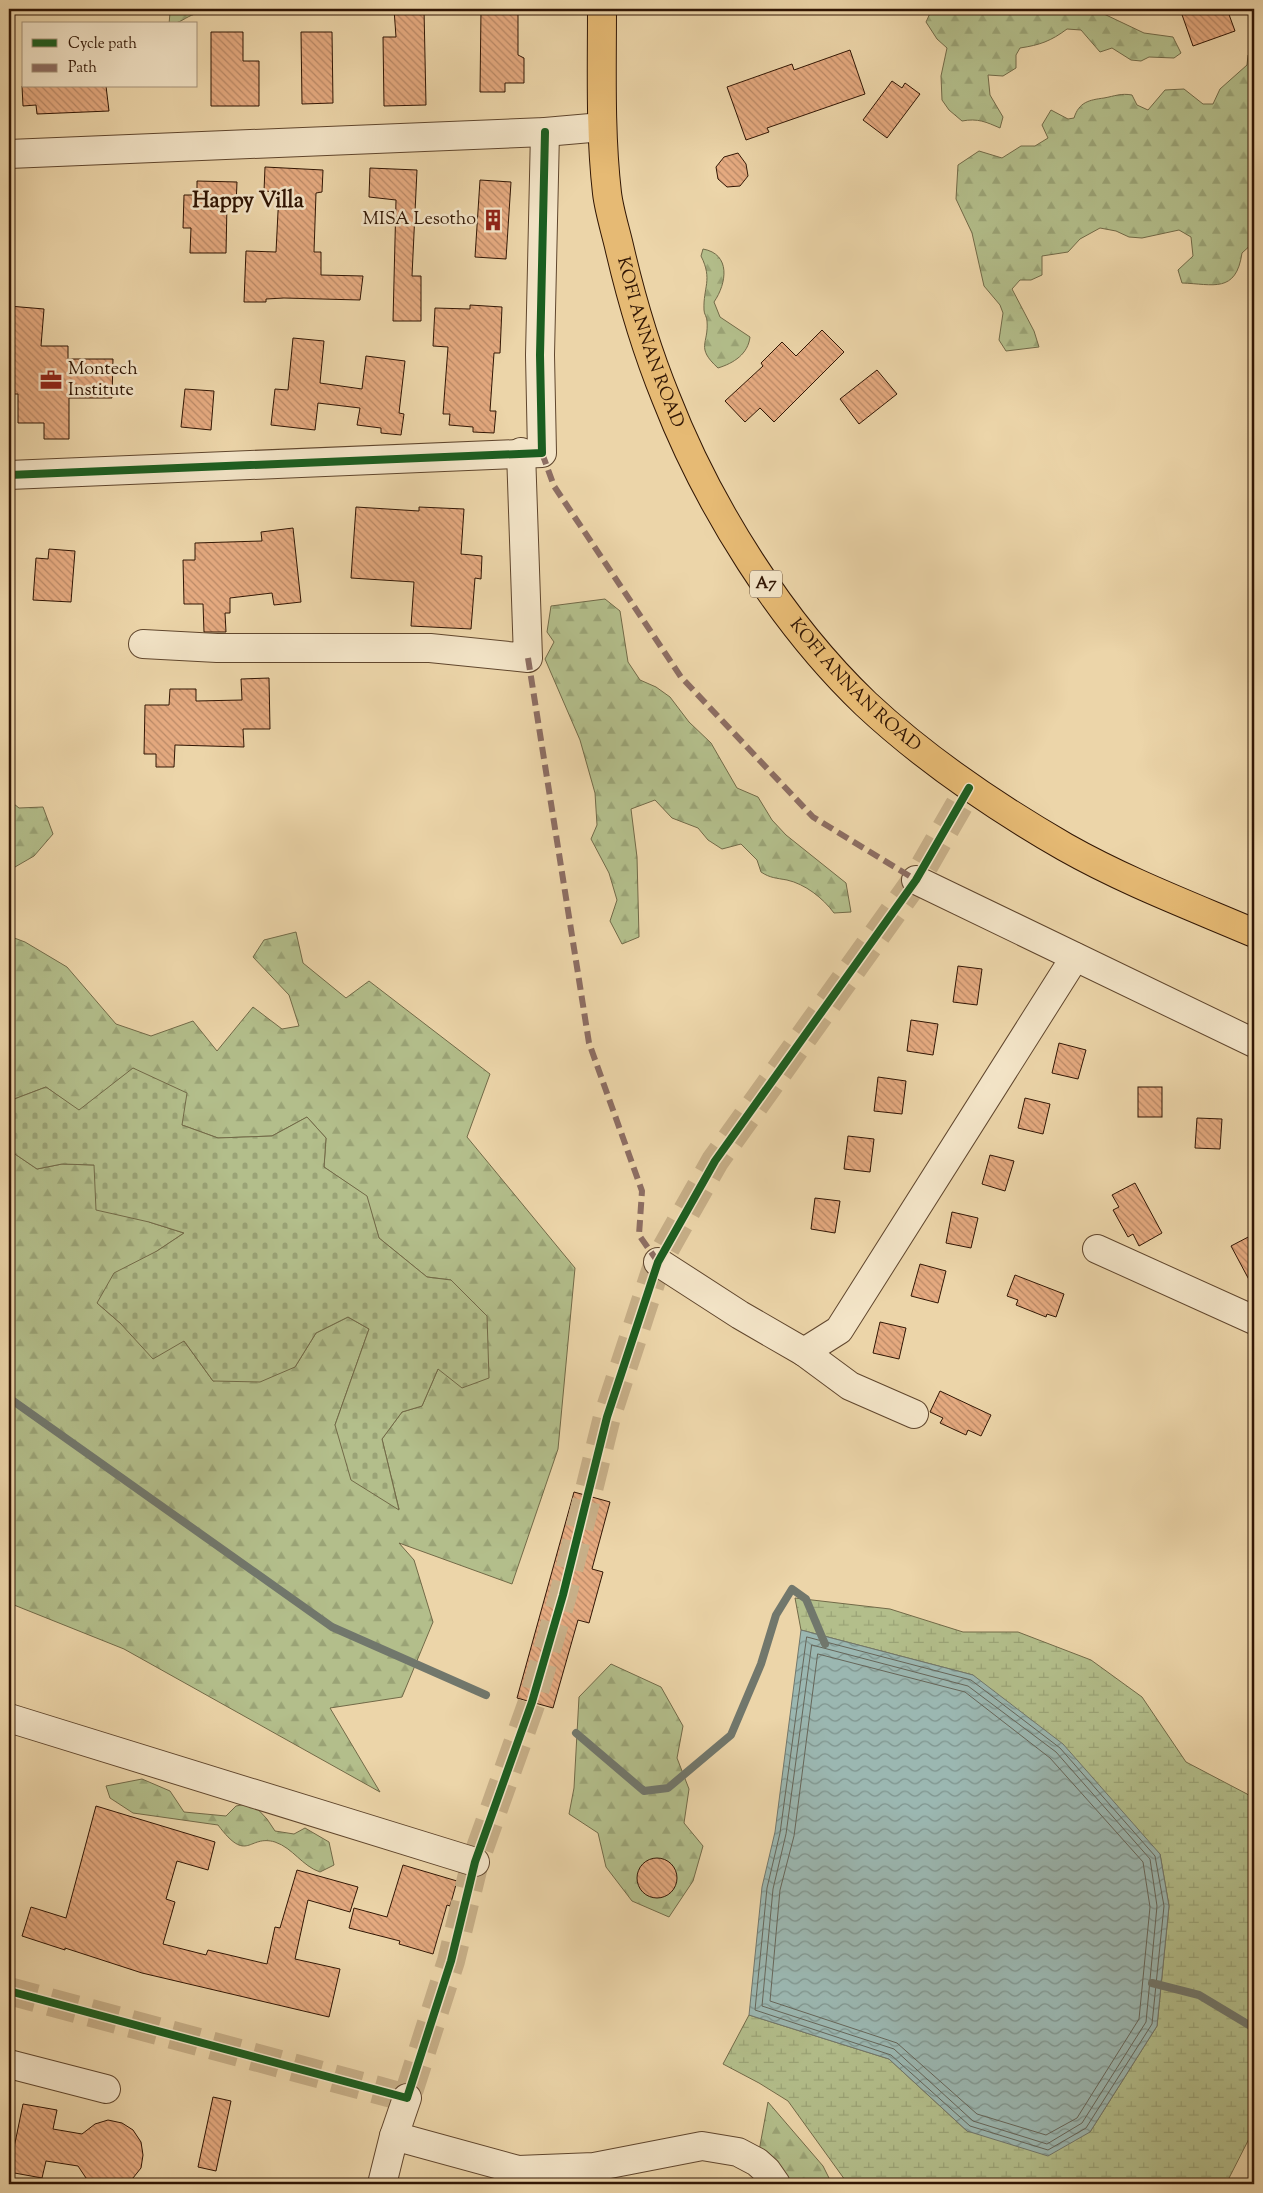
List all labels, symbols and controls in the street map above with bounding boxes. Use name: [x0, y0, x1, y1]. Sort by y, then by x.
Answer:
legend: [22, 22, 198, 88]
text: Cycle path: [68, 34, 137, 55]
text: Path: [68, 58, 97, 79]
district label: Happy Villa: [192, 186, 305, 218]
place label: MISA Lesotho: [362, 207, 476, 233]
building icon: MISA Lesotho: [480, 207, 506, 233]
street label: KOFI ANNAN ROAD: [609, 255, 690, 432]
place label: Montech Institute: [68, 357, 138, 404]
office icon: Montech Institute: [38, 367, 64, 393]
road number: A7: [750, 570, 782, 598]
street label: KOFI ANNAN ROAD: [782, 614, 926, 759]

